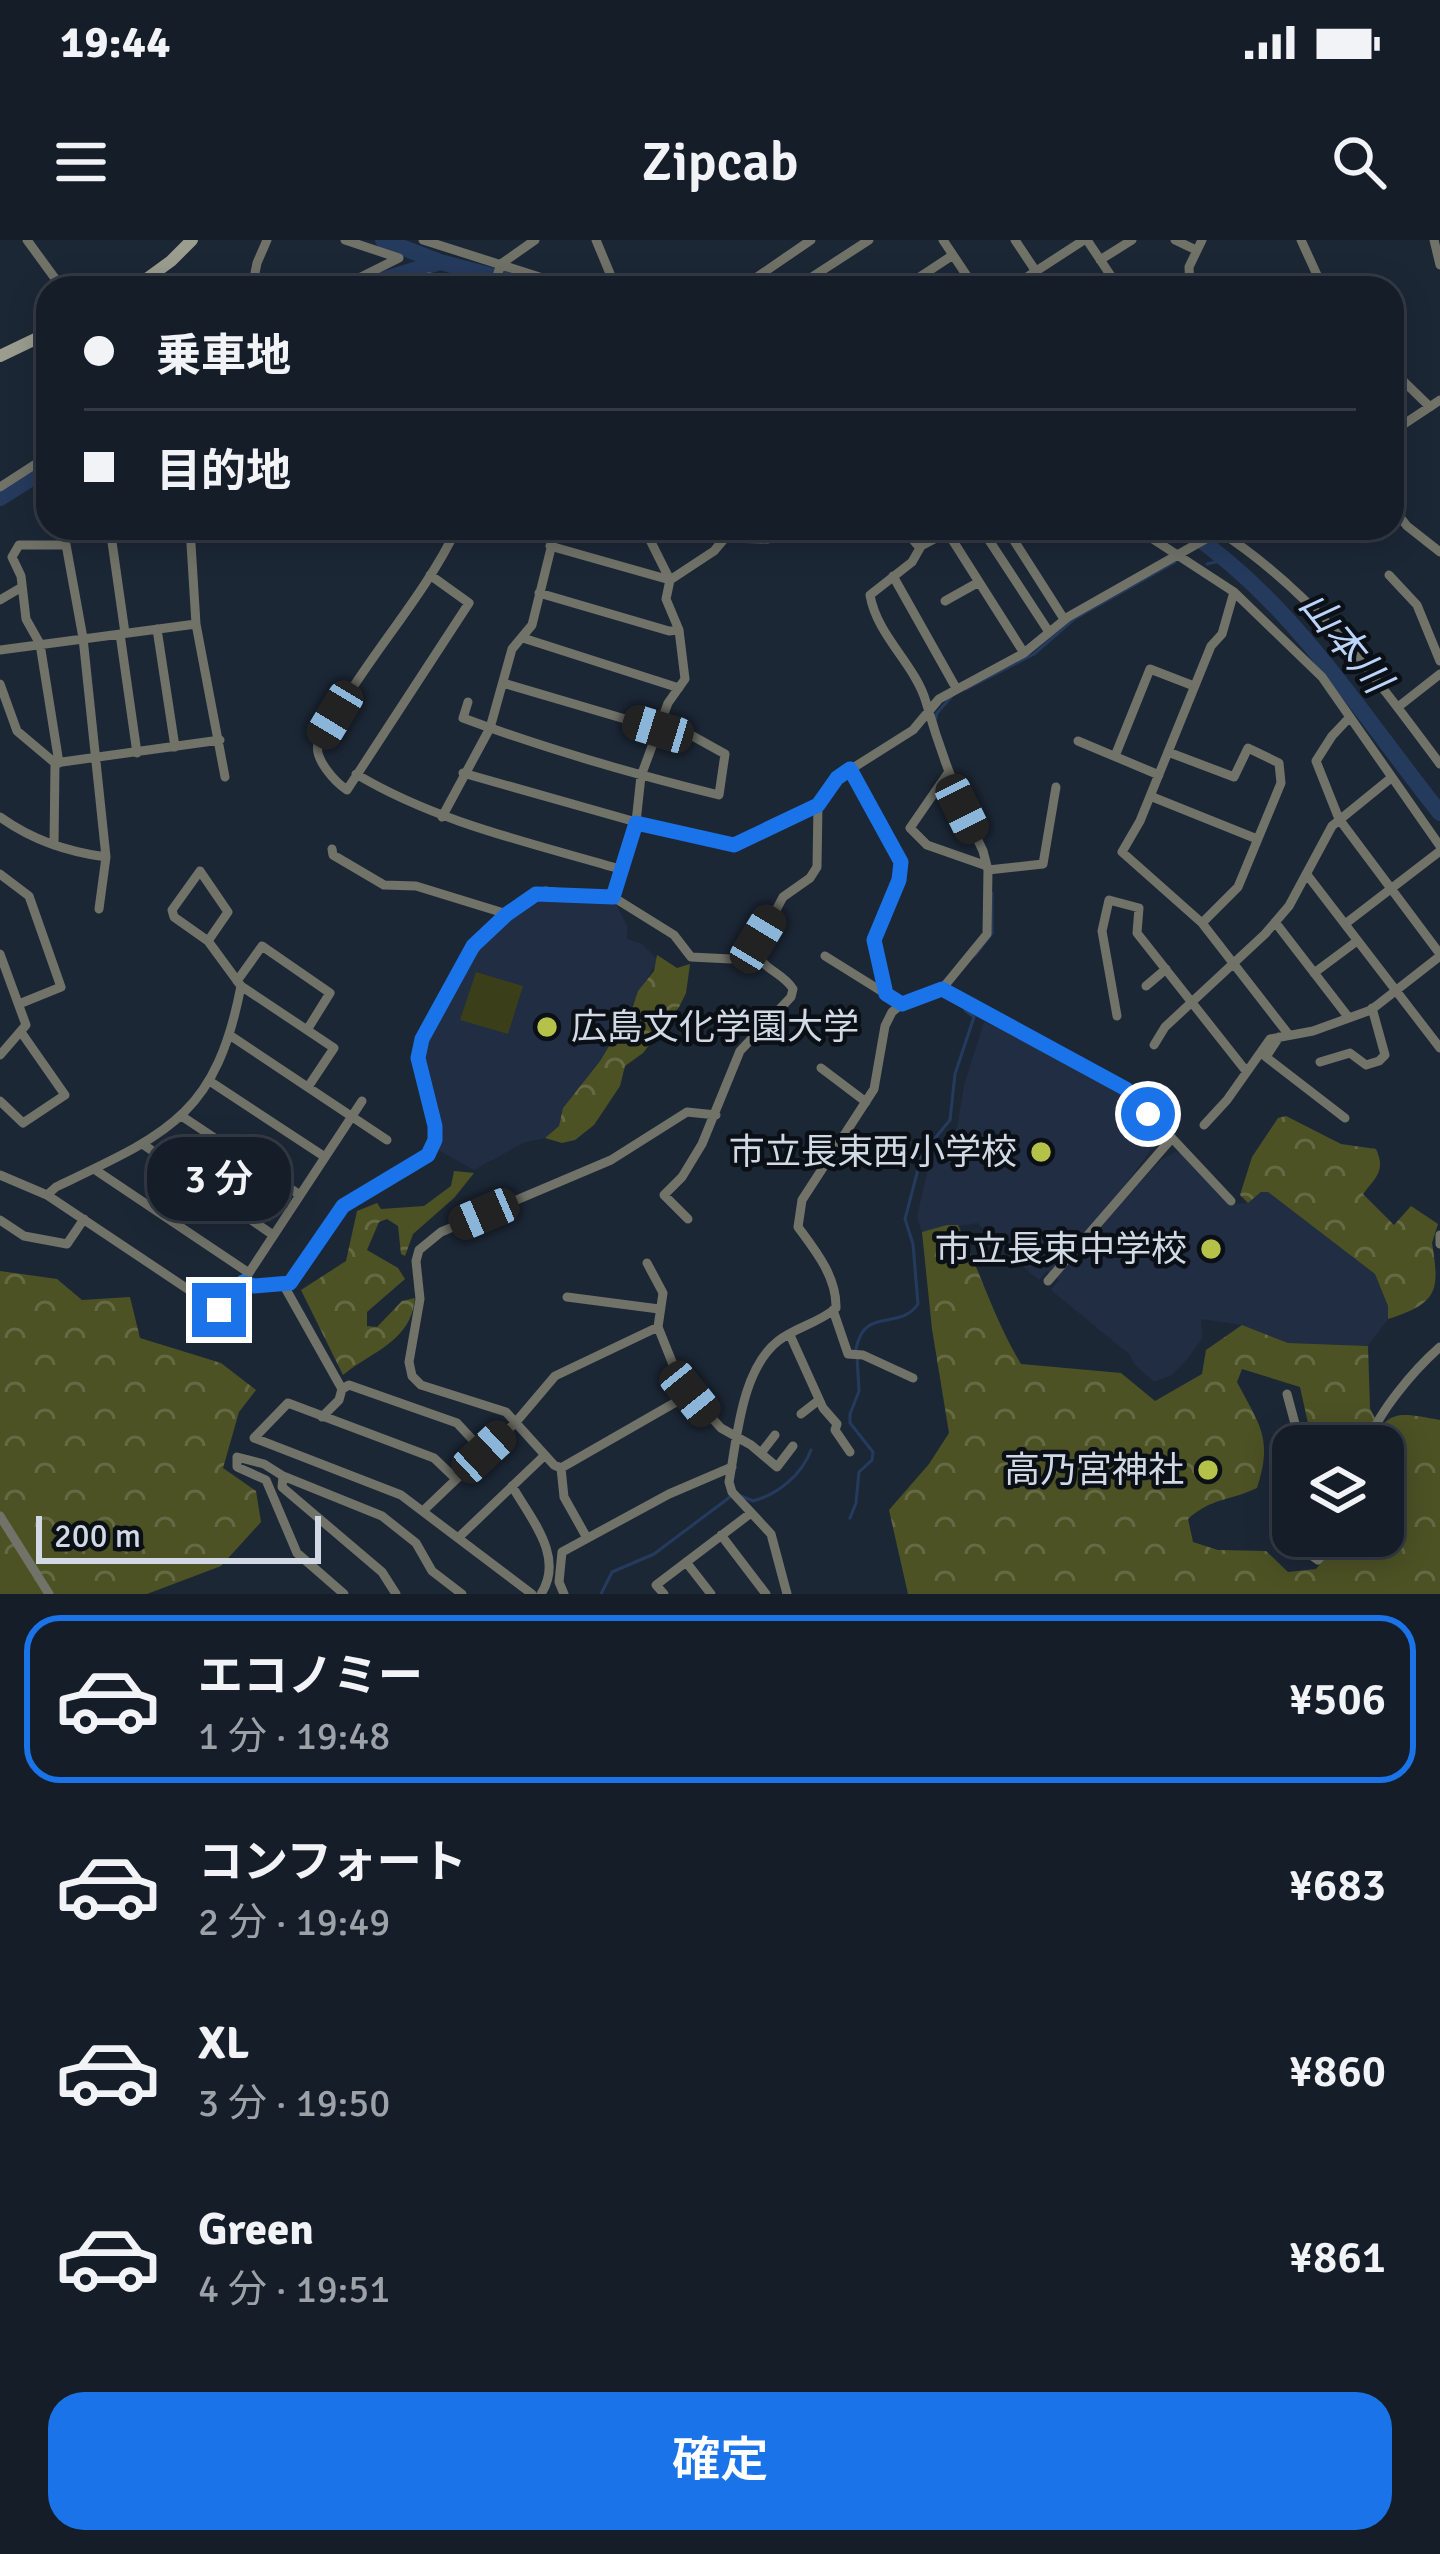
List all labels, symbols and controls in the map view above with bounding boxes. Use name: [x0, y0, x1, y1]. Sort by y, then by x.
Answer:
text: 19:44: [60, 15, 170, 70]
icon: menu: [48, 129, 114, 195]
text: Zipcab: [642, 129, 798, 196]
icon: search: [1326, 129, 1392, 195]
text: 乗車地: [156, 329, 291, 384]
text: 目的地: [156, 444, 291, 499]
water label: 山本川: [1290, 581, 1403, 706]
car: [301, 675, 369, 755]
car: [618, 701, 698, 757]
car: [930, 769, 994, 849]
car: [724, 899, 792, 979]
place label: 広島文化学園大学: [571, 1005, 859, 1050]
marker: 広島文化学園大学: [534, 1014, 560, 1040]
route start: [1121, 1087, 1175, 1141]
place label: 市立長束西小学校: [729, 1130, 1017, 1175]
callout: 3 分: [147, 1136, 291, 1220]
marker: 市立長束西小学校: [1028, 1139, 1054, 1165]
text: 3 分: [185, 1155, 253, 1203]
car: [444, 1183, 524, 1245]
place label: 市立長束中学校: [935, 1227, 1187, 1272]
marker: 市立長束中学校: [1198, 1236, 1224, 1262]
route end: [192, 1283, 246, 1337]
car: [653, 1355, 727, 1433]
car: [445, 1414, 523, 1490]
map controls: [1272, 1425, 1404, 1557]
button: layers: [1272, 1425, 1404, 1557]
place label: 高乃宮神社: [1004, 1448, 1184, 1493]
marker: 高乃宮神社: [1195, 1457, 1221, 1483]
scale bar: [36, 1510, 321, 1563]
text: 200 m: [54, 1516, 141, 1557]
icon: car: [54, 1645, 162, 1753]
text: エコノミー: [198, 1649, 423, 1704]
text: ¥506: [1289, 1672, 1386, 1727]
text: 1 分 · 19:48: [198, 1712, 390, 1760]
icon: car: [54, 1831, 162, 1939]
text: コンフォート: [198, 1835, 467, 1890]
text: ¥683: [1289, 1858, 1386, 1913]
text: 2 分 · 19:49: [198, 1898, 390, 1946]
text: XL: [198, 2016, 249, 2071]
icon: car: [54, 2017, 162, 2125]
text: ¥860: [1289, 2044, 1386, 2099]
text: 3 分 · 19:50: [198, 2079, 390, 2127]
text: Green: [198, 2202, 314, 2257]
icon: car: [54, 2203, 162, 2311]
text: ¥861: [1289, 2230, 1386, 2285]
text: 4 分 · 19:51: [198, 2265, 390, 2313]
button: 確定: [48, 2392, 1392, 2530]

